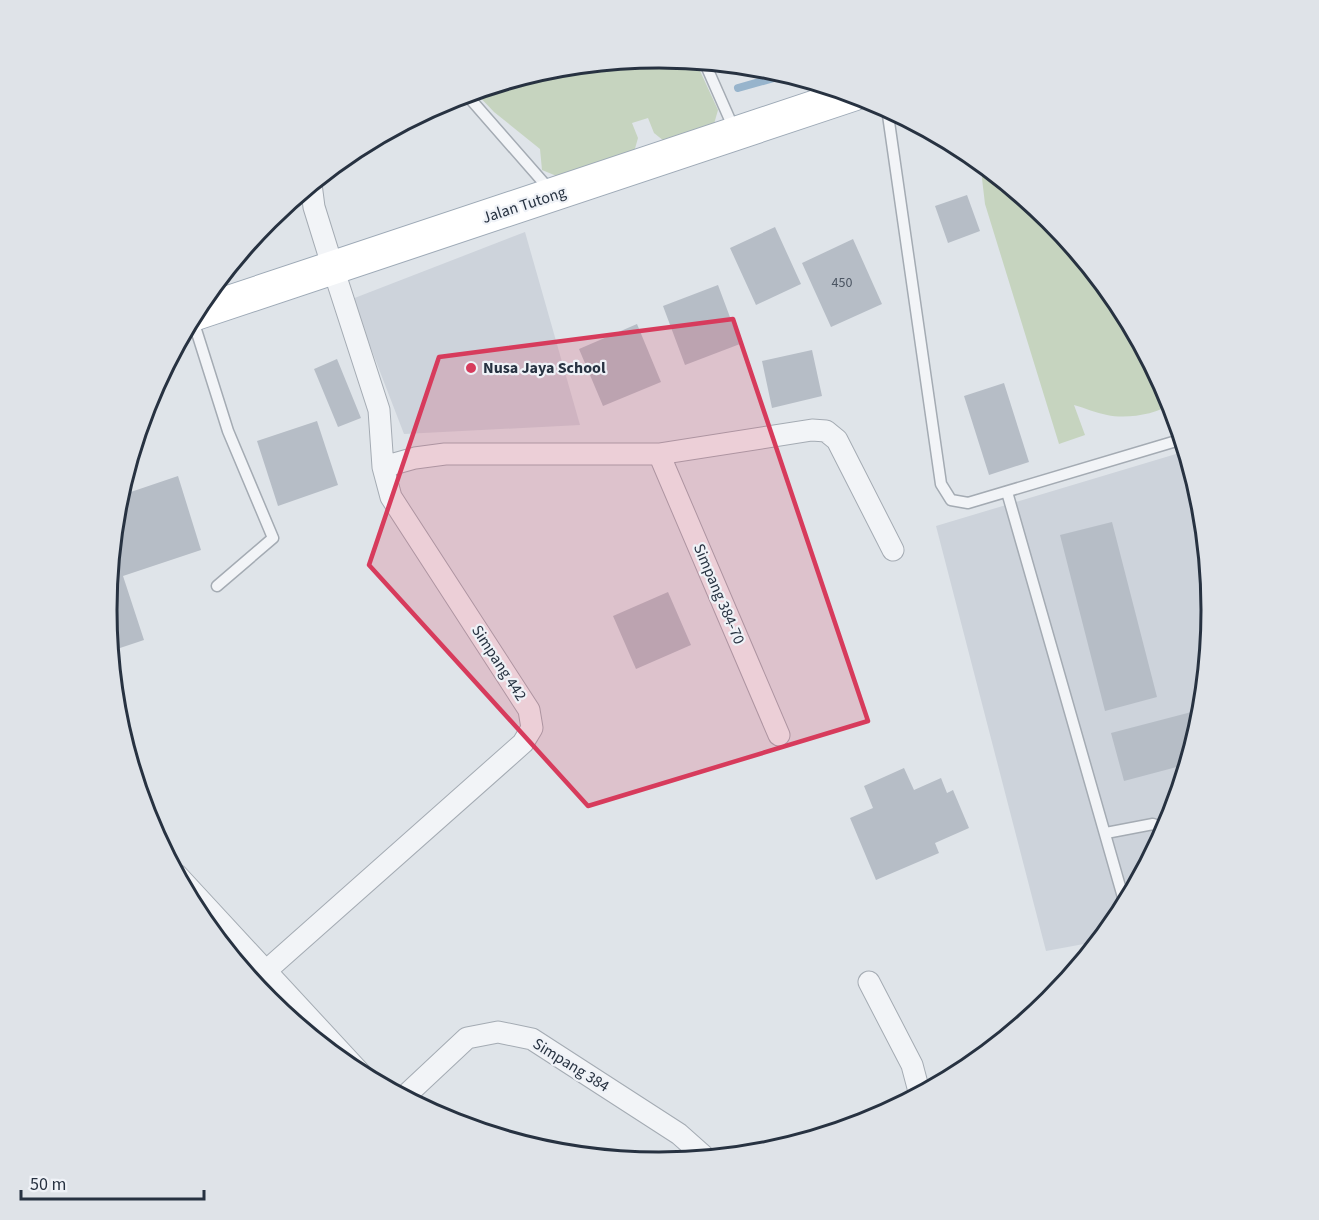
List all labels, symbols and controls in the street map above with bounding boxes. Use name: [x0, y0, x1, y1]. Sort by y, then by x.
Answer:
street label: Jalan Tutong: [479, 181, 569, 229]
house number: 450: [832, 273, 852, 293]
place label: Nusa Jaya School: [483, 357, 606, 379]
marker: Nusa Jaya School: [464, 361, 478, 375]
street label: Simpang 384-70: [688, 540, 750, 648]
street label: Simpang 442: [466, 621, 532, 705]
street label: Simpang 384: [529, 1033, 613, 1097]
scale bar: [21, 1163, 204, 1201]
text: 50 m: [30, 1172, 66, 1197]

